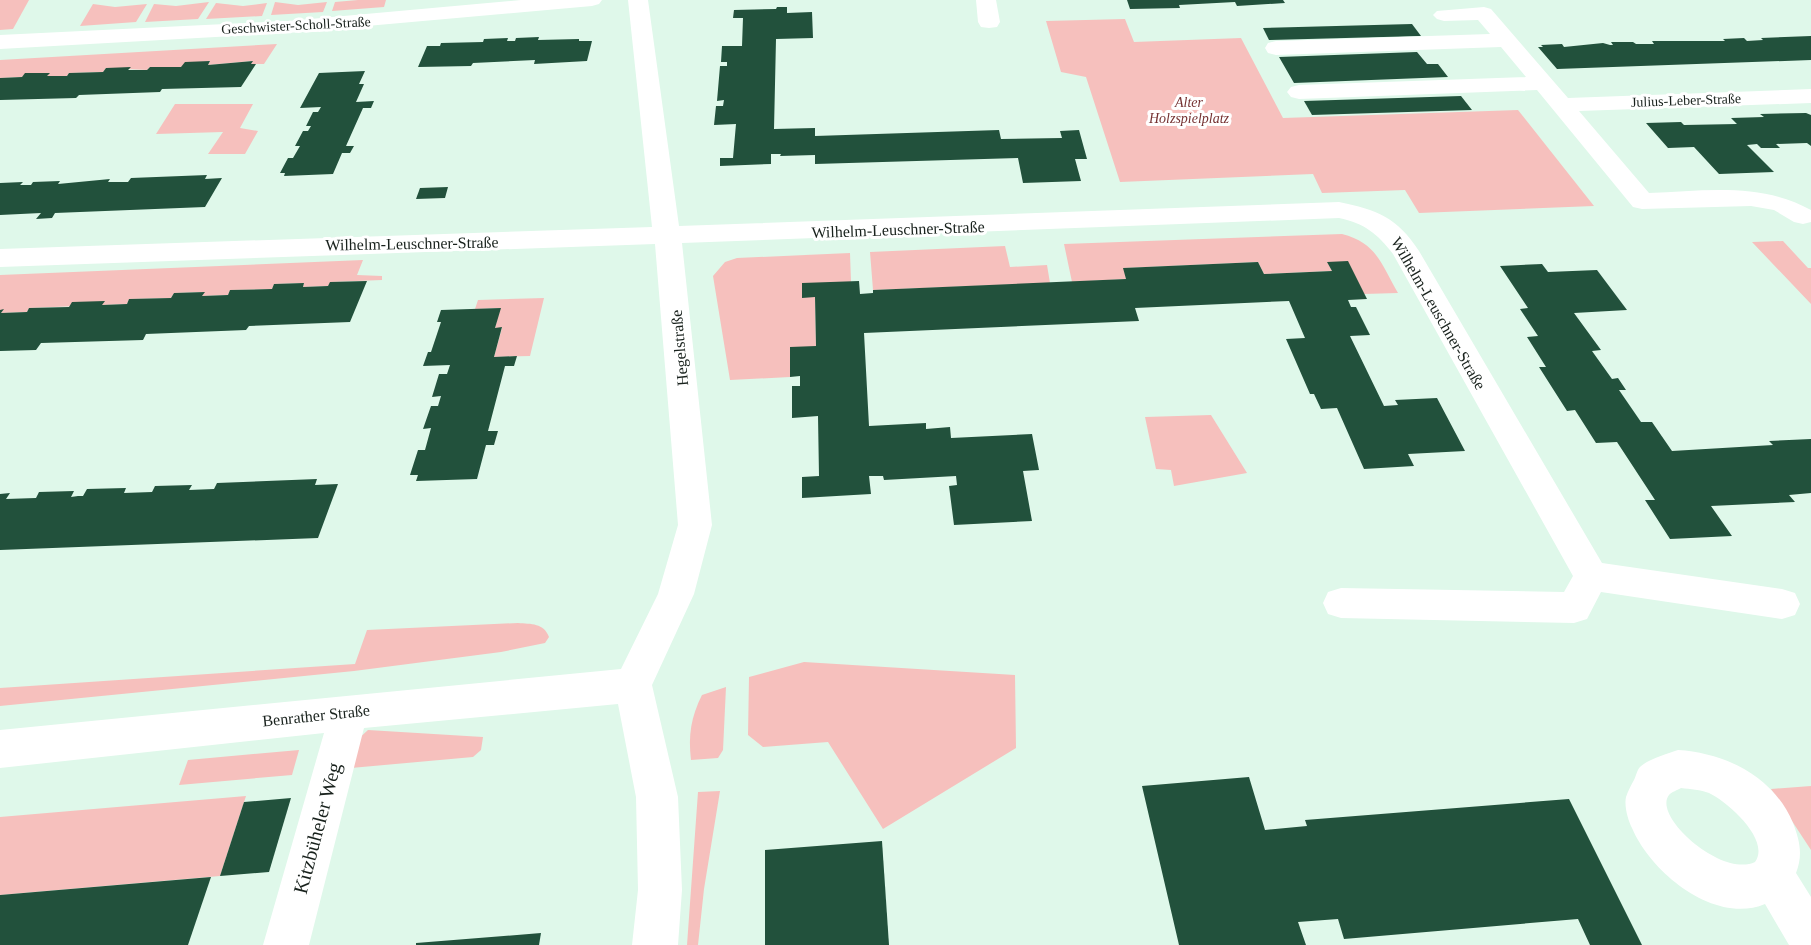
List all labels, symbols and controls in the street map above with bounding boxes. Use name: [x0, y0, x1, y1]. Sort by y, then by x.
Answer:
street label: Geschwister-Scholl-Straße: [221, 14, 371, 37]
street label: Julius-Leber-Straße: [1631, 91, 1741, 110]
park label: Alter Holzspielplatz: [1148, 95, 1230, 126]
street label: Wilhelm-Leuschner-Straße: [811, 218, 985, 241]
street label: Wilhelm-Leuschner-Straße: [325, 233, 499, 254]
street label: Wilhelm-Leuschner-Straße: [1388, 234, 1489, 392]
street label: Hegelstraße: [668, 309, 692, 387]
street label: Benrather Straße: [261, 701, 371, 730]
street label: Kitzbüheler Weg: [289, 760, 346, 896]

